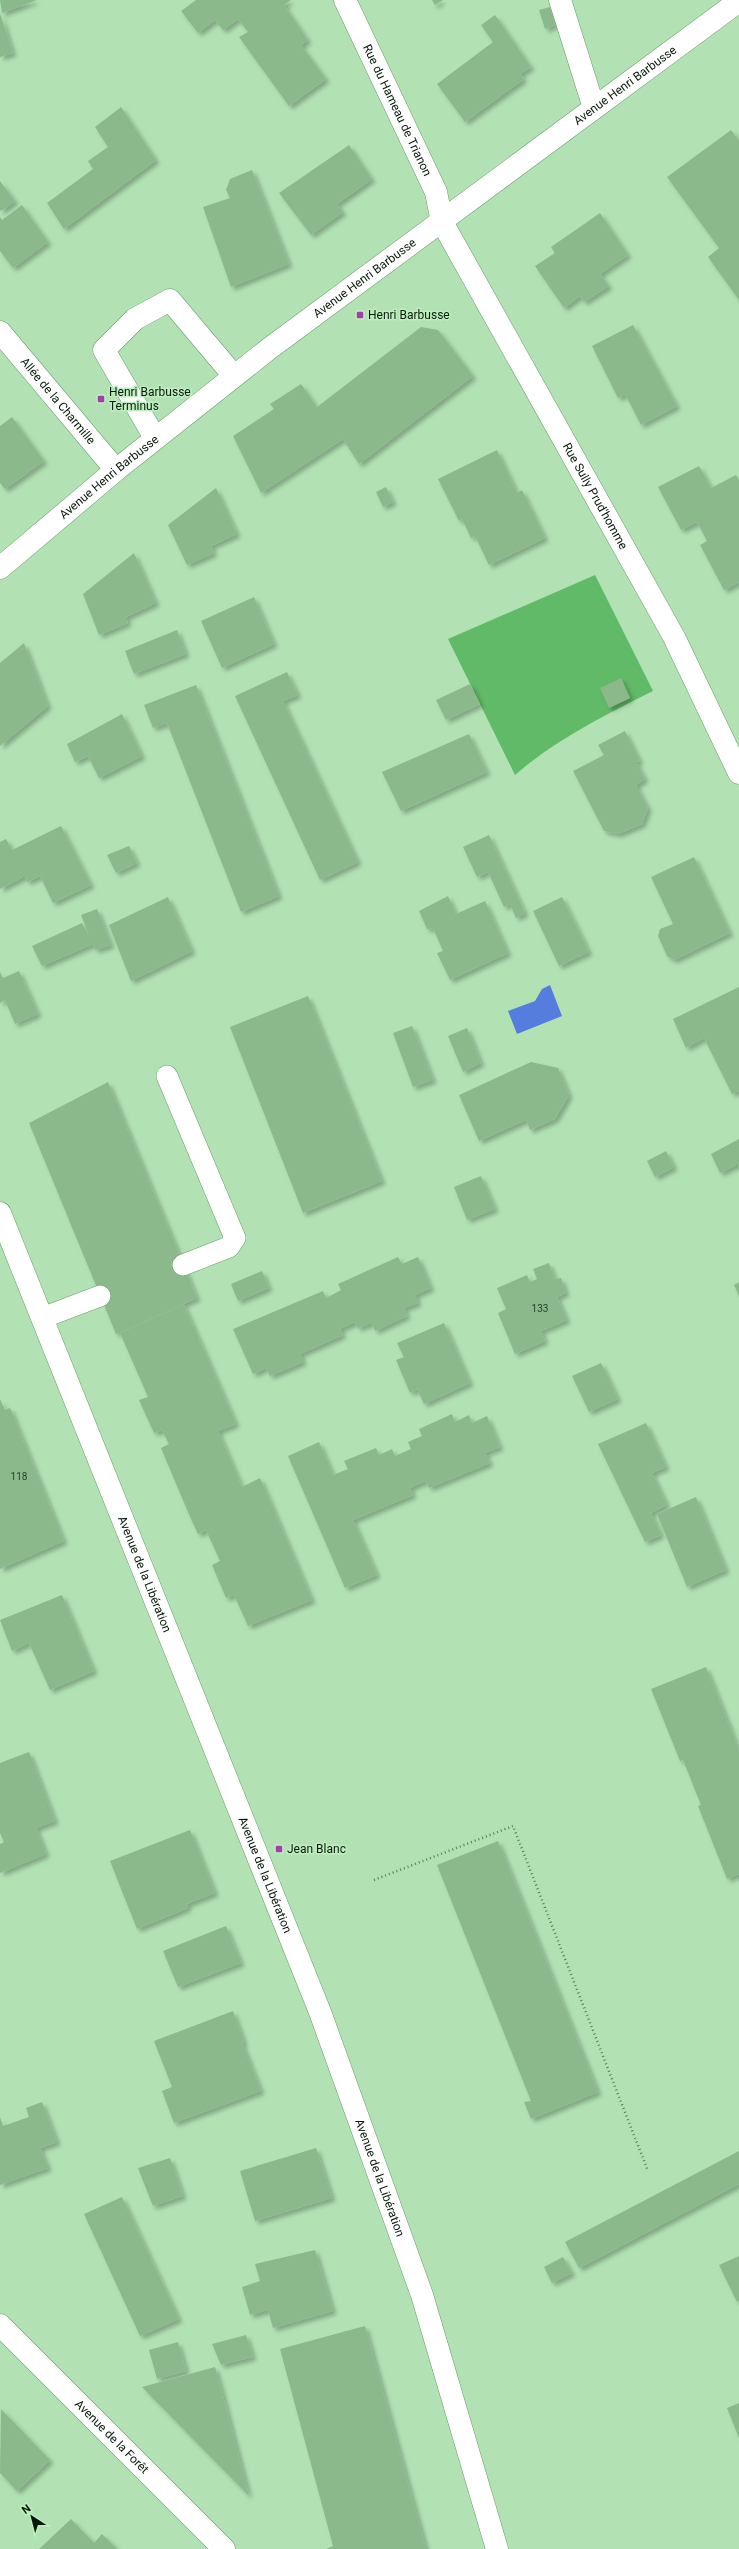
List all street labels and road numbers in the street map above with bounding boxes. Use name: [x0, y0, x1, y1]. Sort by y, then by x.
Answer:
street label: Rue du Hameau de Trianon: [360, 42, 434, 178]
street label: Avenue Henri Barbusse: [571, 43, 679, 128]
street label: Avenue Henri Barbusse: [311, 237, 419, 321]
street label: Allée de la Charmille: [18, 355, 98, 447]
street label: Avenue Henri Barbusse: [57, 432, 161, 522]
street label: Rue Sully Prud'homme: [560, 440, 631, 552]
street label: Avenue de la Libération: [115, 1514, 174, 1634]
street label: Avenue de la Libération: [236, 1815, 295, 1935]
street label: Avenue de la Libération: [352, 2117, 407, 2239]
street label: Avenue de la Forêt: [72, 2397, 152, 2477]

